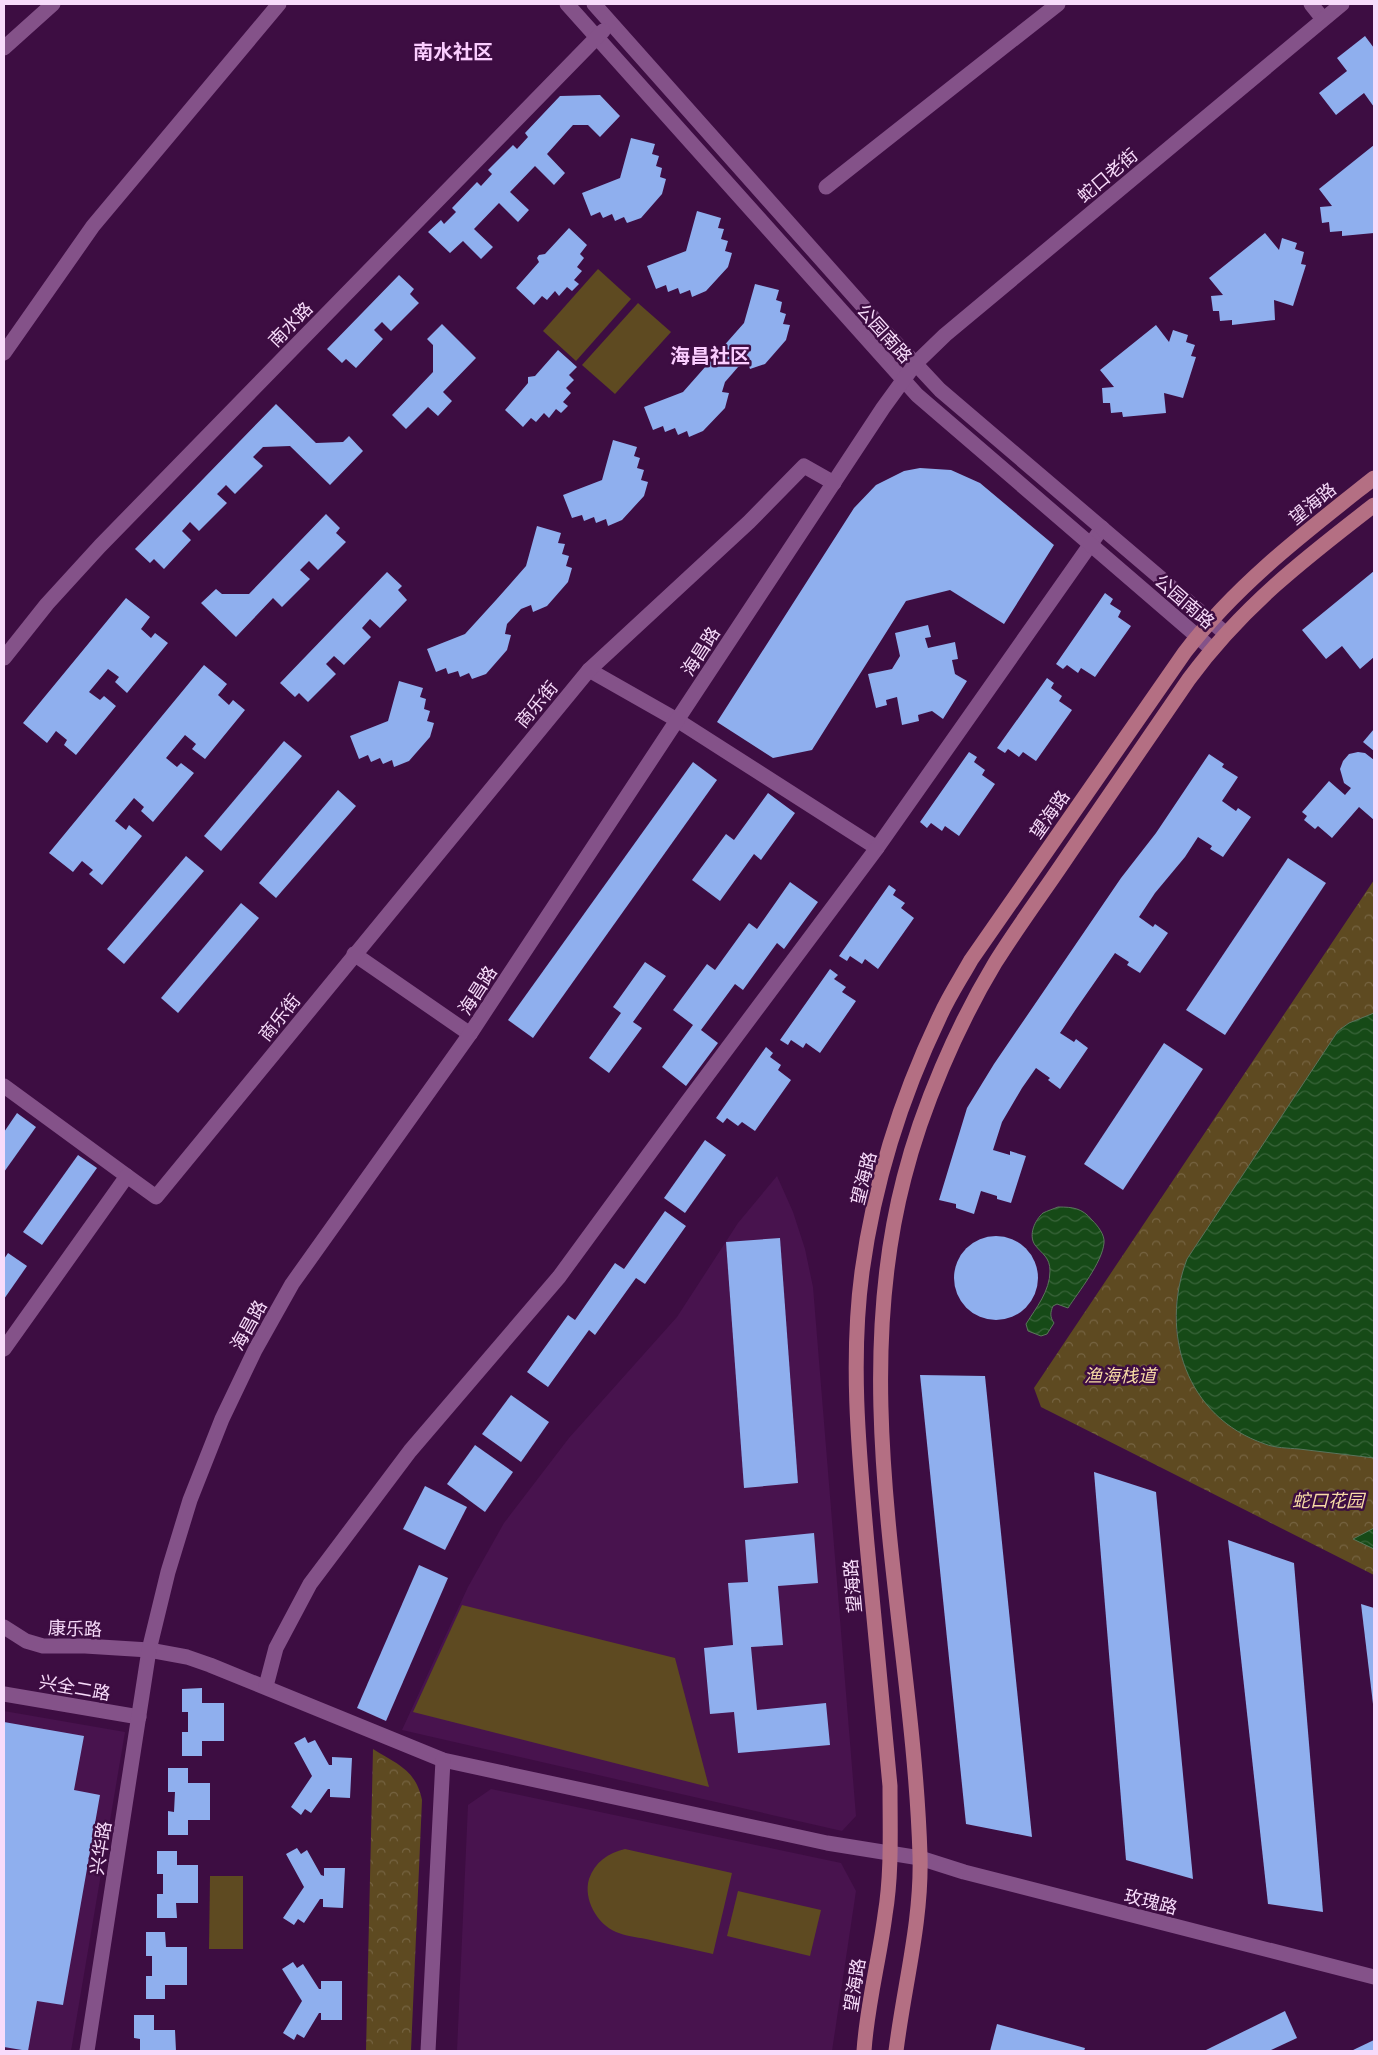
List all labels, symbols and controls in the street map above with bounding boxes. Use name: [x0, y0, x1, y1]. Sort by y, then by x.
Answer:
district label: 南水社区: [413, 38, 493, 65]
street label: 蛇口老街: [1072, 143, 1142, 207]
street label: 南水路: [263, 296, 317, 352]
street label: 公园南路: [852, 298, 918, 368]
district label: 海昌社区: [670, 342, 750, 369]
street label: 望海路: [1283, 477, 1341, 529]
street label: 公园南路: [1150, 568, 1220, 634]
street label: 海昌路: [675, 622, 725, 680]
street label: 商乐街: [509, 676, 563, 732]
street label: 望海路: [1024, 785, 1074, 843]
street label: 海昌路: [452, 961, 502, 1019]
street label: 商乐街: [253, 988, 305, 1046]
street label: 望海路: [845, 1149, 881, 1207]
street label: 海昌路: [224, 1296, 272, 1354]
park label: 渔海栈道: [1084, 1363, 1159, 1387]
park label: 蛇口花园: [1292, 1488, 1367, 1512]
street label: 望海路: [838, 1558, 866, 1614]
street label: 康乐路: [48, 1615, 102, 1641]
street label: 兴全二路: [37, 1669, 113, 1705]
street label: 兴华路: [84, 1819, 116, 1877]
street label: 玫瑰路: [1122, 1883, 1180, 1919]
street label: 望海路: [838, 1956, 870, 2014]

